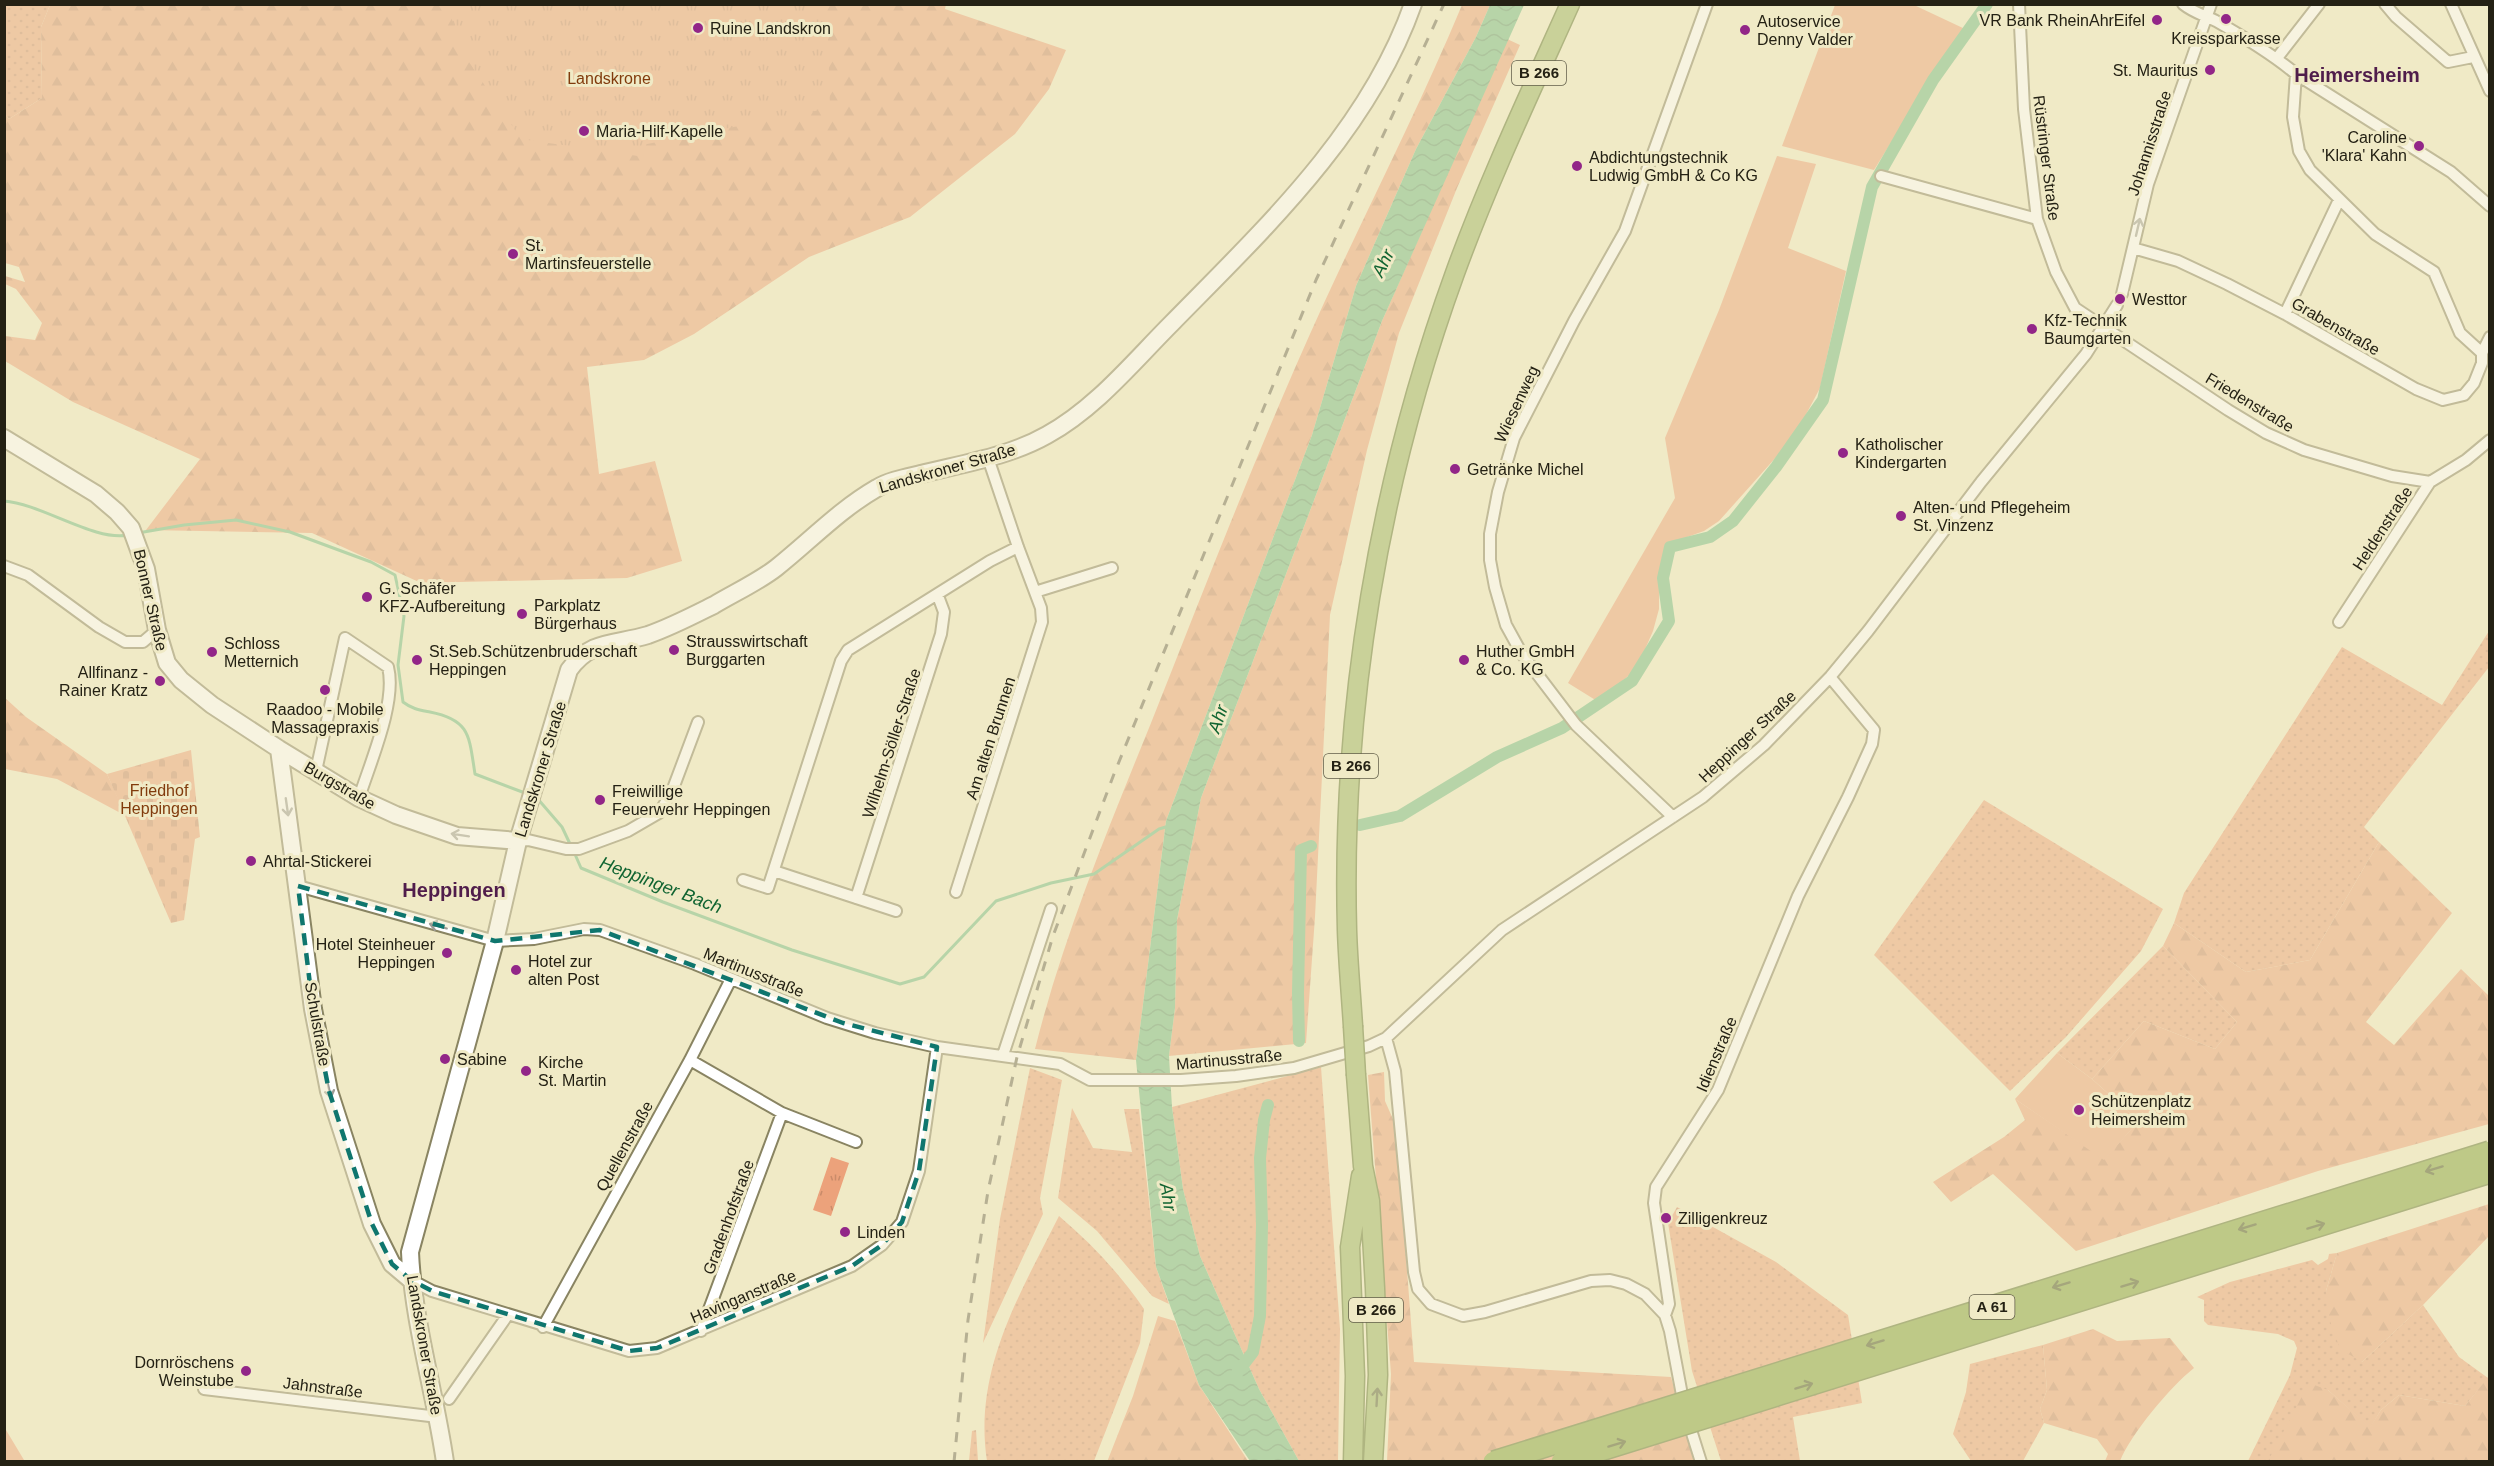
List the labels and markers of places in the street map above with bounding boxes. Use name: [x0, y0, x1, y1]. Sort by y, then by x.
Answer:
place label: VR Bank RheinAhrEifel: [1980, 12, 2145, 29]
marker: Kreissparkasse: [2219, 12, 2233, 26]
place label: Autoservice Denny Valder: [1757, 13, 1853, 48]
marker: VR Bank RheinAhrEifel: [2150, 13, 2164, 27]
place label: Ruine Landskron: [710, 20, 831, 37]
marker: Ruine Landskron: [691, 21, 705, 35]
marker: Autoservice Denny Valder: [1738, 23, 1752, 37]
place label: Kreissparkasse: [2171, 30, 2281, 47]
place label: St. Mauritus: [2113, 62, 2198, 79]
marker: St. Mauritus: [2203, 63, 2217, 77]
place label: Maria-Hilf-Kapelle: [596, 123, 723, 140]
marker: Maria-Hilf-Kapelle: [577, 124, 591, 138]
place label: Caroline 'Klara' Kahn: [2322, 129, 2407, 164]
marker: Caroline 'Klara' Kahn: [2412, 139, 2426, 153]
place label: Abdichtungstechnik Ludwig GmbH & Co KG: [1589, 149, 1758, 184]
marker: Abdichtungstechnik Ludwig GmbH & Co KG: [1570, 159, 1584, 173]
place label: St. Martinsfeuerstelle: [525, 237, 651, 272]
marker: St. Martinsfeuerstelle: [506, 247, 520, 261]
place label: Westtor: [2132, 291, 2188, 308]
marker: Westtor: [2113, 292, 2127, 306]
place label: Kfz-Technik Baumgarten: [2044, 312, 2131, 347]
marker: Kfz-Technik Baumgarten: [2025, 322, 2039, 336]
place label: Katholischer Kindergarten: [1855, 436, 1947, 471]
marker: Katholischer Kindergarten: [1836, 446, 1850, 460]
place label: Getränke Michel: [1467, 461, 1584, 478]
marker: Getränke Michel: [1448, 462, 1462, 476]
place label: Alten- und Pflegeheim St. Vinzenz: [1913, 499, 2070, 534]
marker: Alten- und Pflegeheim St. Vinzenz: [1894, 509, 1908, 523]
place label: G. Schäfer KFZ-Aufbereitung: [379, 580, 505, 615]
marker: G. Schäfer KFZ-Aufbereitung: [360, 590, 374, 604]
place label: Parkplatz Bürgerhaus: [534, 597, 617, 632]
marker: Parkplatz Bürgerhaus: [515, 607, 529, 621]
place label: Strausswirtschaft Burggarten: [686, 633, 808, 668]
place label: Schloss Metternich: [224, 635, 299, 670]
place label: St.Seb.Schützenbruderschaft Heppingen: [429, 643, 638, 678]
marker: Strausswirtschaft Burggarten: [667, 643, 681, 657]
place label: Huther GmbH & Co. KG: [1476, 643, 1575, 678]
marker: Schloss Metternich: [205, 645, 219, 659]
marker: St.Seb.Schützenbruderschaft Heppingen: [410, 653, 424, 667]
marker: Huther GmbH & Co. KG: [1457, 653, 1471, 667]
place label: Allfinanz - Rainer Kratz: [59, 664, 148, 699]
marker: Allfinanz - Rainer Kratz: [153, 674, 167, 688]
marker: Raadoo - Mobile Massagepraxis: [318, 683, 332, 697]
place label: Raadoo - Mobile Massagepraxis: [266, 701, 384, 736]
place label: Freiwillige Feuerwehr Heppingen: [612, 783, 770, 818]
marker: Freiwillige Feuerwehr Heppingen: [593, 793, 607, 807]
place label: Ahrtal-Stickerei: [263, 853, 371, 870]
marker: Ahrtal-Stickerei: [244, 854, 258, 868]
place label: Hotel Steinheuer Heppingen: [316, 936, 436, 971]
marker: Hotel Steinheuer Heppingen: [440, 946, 454, 960]
place label: Hotel zur alten Post: [528, 953, 600, 988]
marker: Hotel zur alten Post: [509, 963, 523, 977]
place label: Sabine: [457, 1051, 507, 1068]
marker: Sabine: [438, 1052, 452, 1066]
place label: Kirche St. Martin: [538, 1054, 606, 1089]
marker: Kirche St. Martin: [519, 1064, 533, 1078]
place label: Schützenplatz Heimersheim: [2091, 1093, 2192, 1128]
marker: Schützenplatz Heimersheim: [2072, 1103, 2086, 1117]
place label: Zilligenkreuz: [1678, 1210, 1768, 1227]
marker: Zilligenkreuz: [1659, 1211, 1673, 1225]
place label: Linden: [857, 1224, 905, 1241]
marker: Linden: [838, 1225, 852, 1239]
place label: Dornröschens Weinstube: [134, 1354, 234, 1389]
marker: Dornröschens Weinstube: [239, 1364, 253, 1378]

